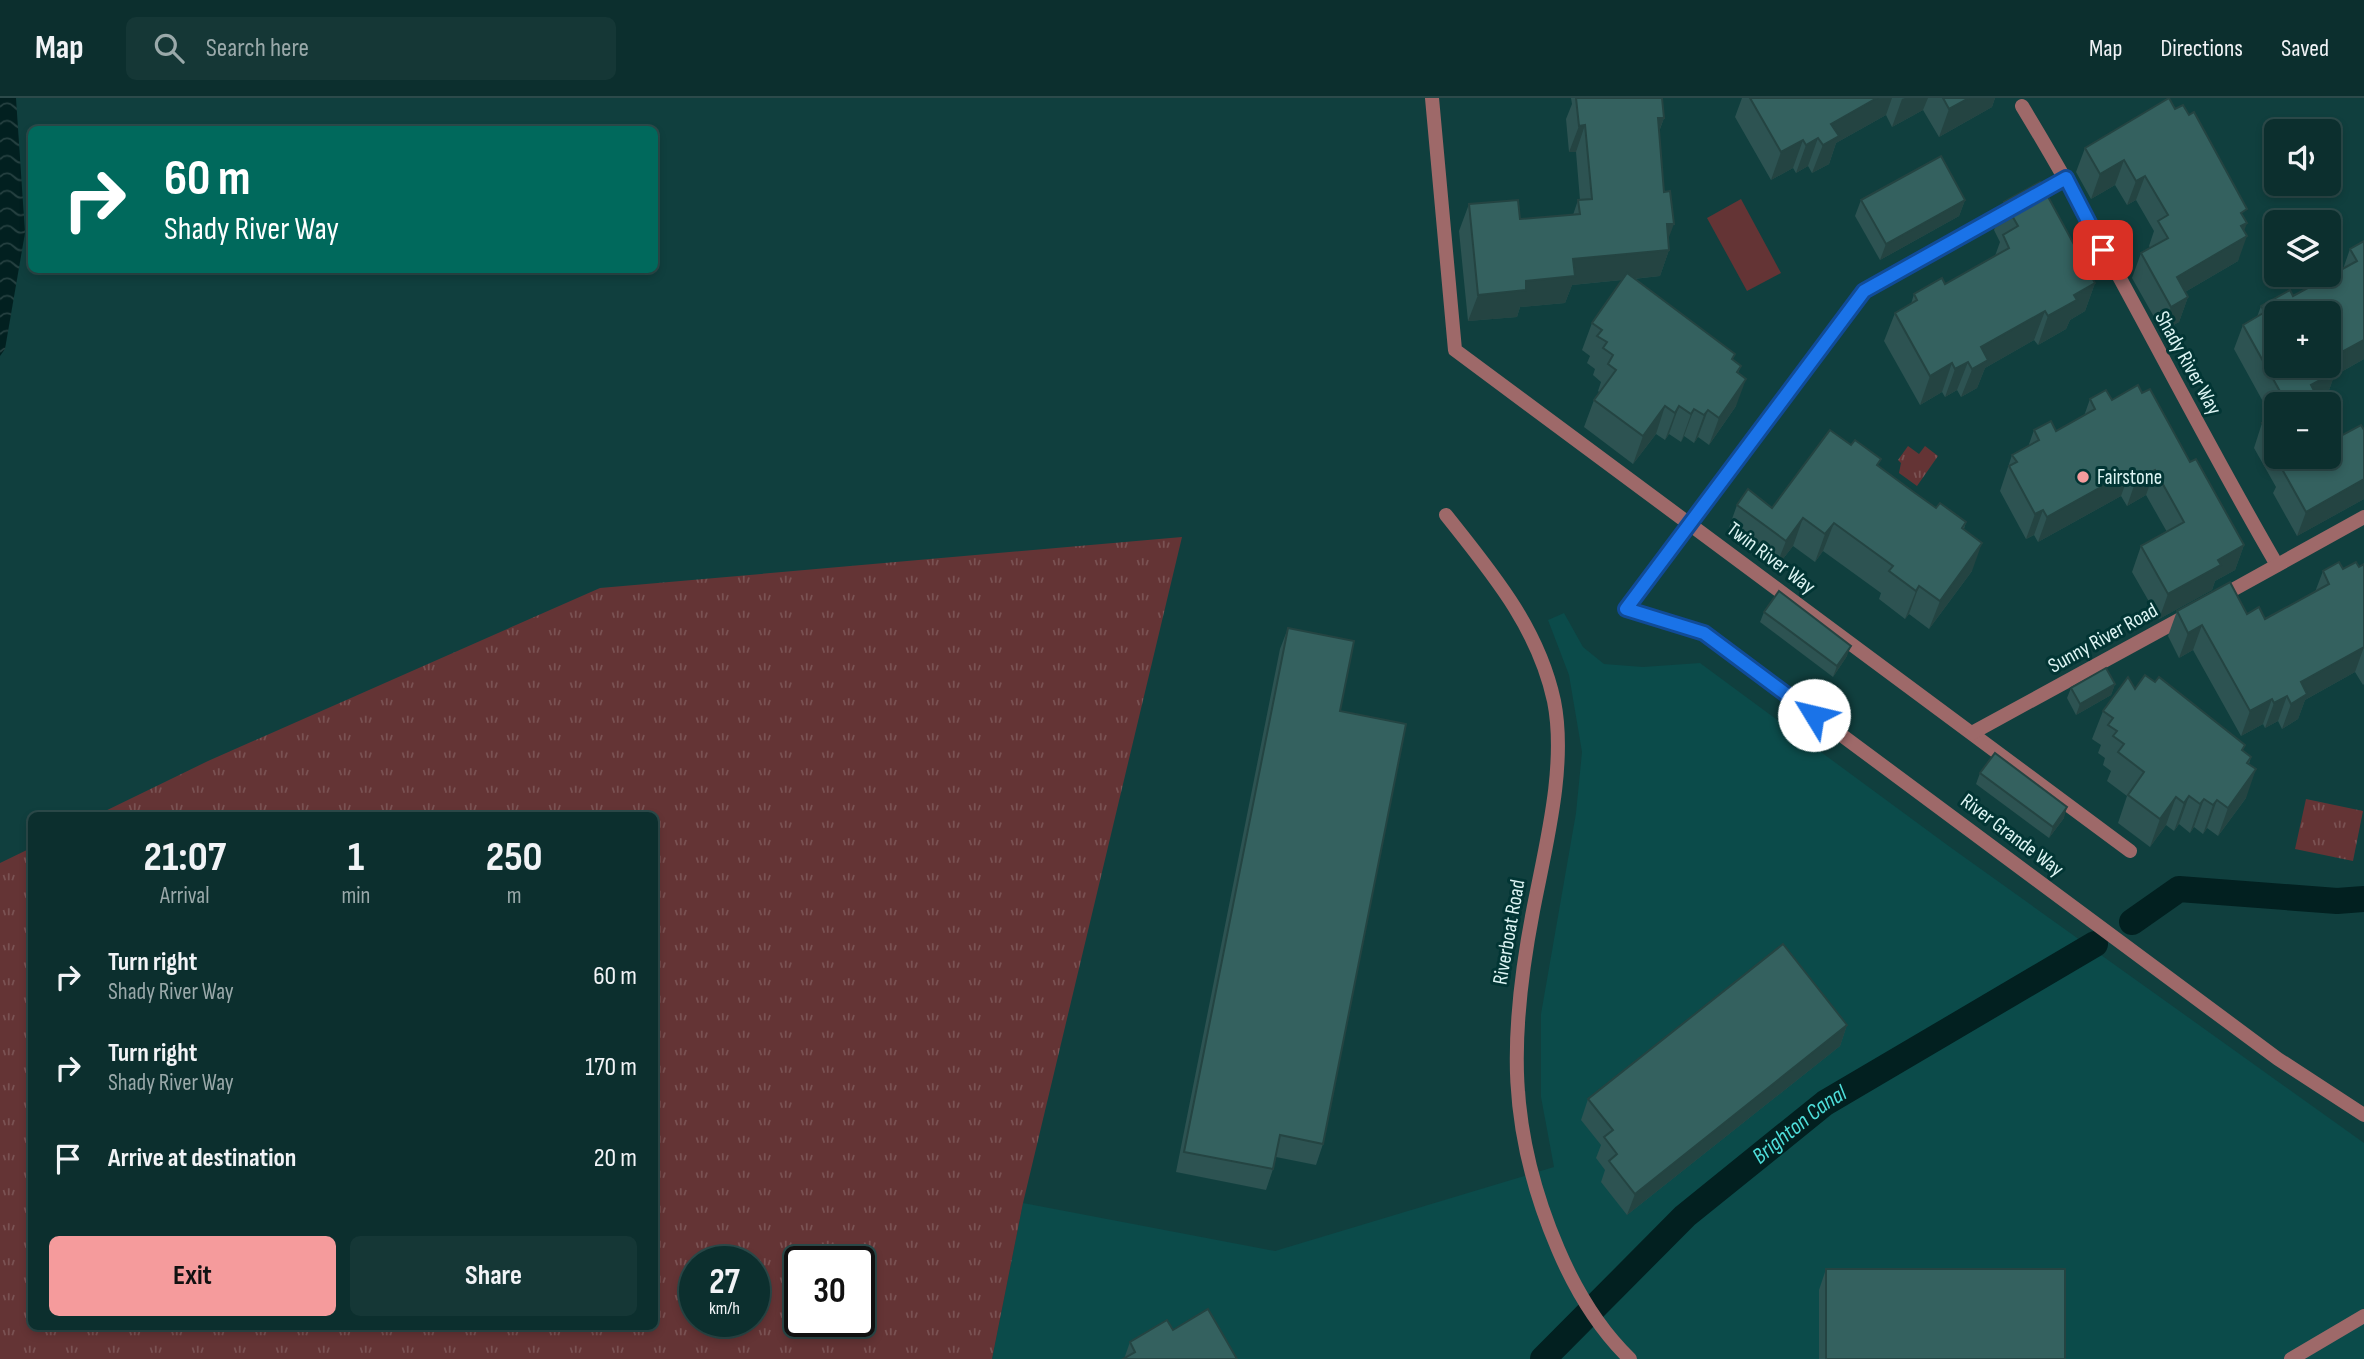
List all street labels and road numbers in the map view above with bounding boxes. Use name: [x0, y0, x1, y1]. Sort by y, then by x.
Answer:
street label: Shady River Way: [2149, 307, 2227, 419]
street label: Twin River Way: [1722, 517, 1820, 599]
street label: Sunny River Road: [2044, 598, 2162, 678]
street label: River Grande Way: [1956, 788, 2068, 882]
street label: Riverboat Road: [1487, 878, 1531, 986]

